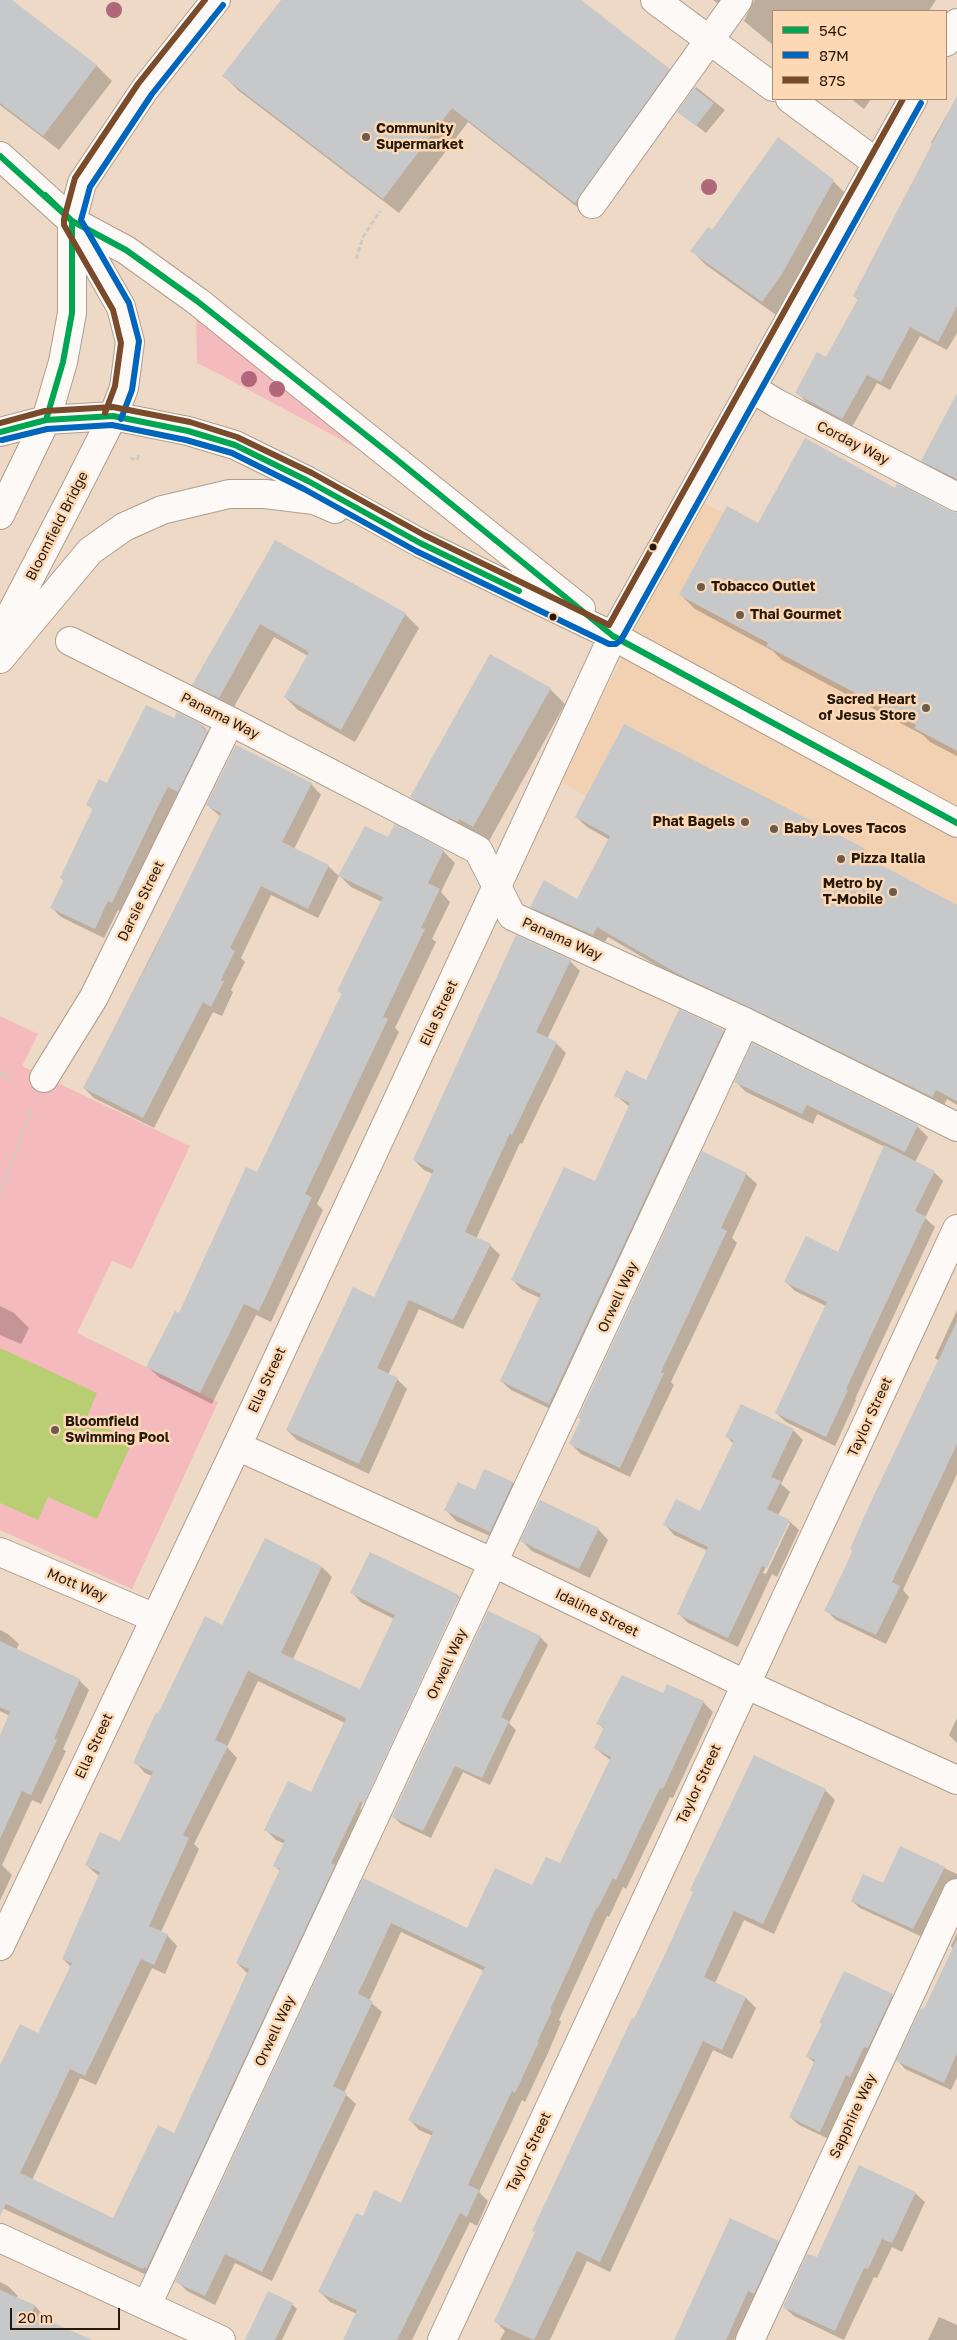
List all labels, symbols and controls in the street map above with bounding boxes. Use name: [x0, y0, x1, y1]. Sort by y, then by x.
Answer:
legend: [772, 10, 947, 100]
text: 54C: [819, 21, 847, 39]
text: 87M: [819, 46, 849, 64]
text: 87S: [819, 71, 846, 89]
place label: Community Supermarket: [376, 121, 463, 154]
marker: Community Supermarket: [360, 131, 372, 143]
street label: Corday Way: [814, 418, 892, 468]
street label: Bloomfield Bridge: [22, 469, 92, 583]
unlabelled marker: [648, 542, 658, 552]
place label: Tobacco Outlet: [711, 579, 815, 595]
marker: Tobacco Outlet: [695, 581, 707, 593]
place label: Thai Gourmet: [750, 607, 842, 623]
marker: Thai Gourmet: [734, 609, 746, 621]
unlabelled marker: [548, 612, 558, 622]
street label: Panama Way: [178, 689, 262, 743]
place label: Sacred Heart of Jesus Store: [819, 692, 916, 724]
marker: Sacred Heart of Jesus Store: [920, 702, 932, 714]
place label: Phat Bagels: [653, 814, 735, 830]
marker: Phat Bagels: [739, 816, 751, 828]
place label: Baby Loves Tacos: [784, 821, 906, 837]
marker: Baby Loves Tacos: [768, 823, 780, 835]
place label: Pizza Italia: [851, 851, 925, 867]
marker: Pizza Italia: [835, 853, 847, 865]
street label: Darsie Street: [114, 858, 168, 944]
place label: Metro by T-Mobile: [823, 876, 883, 909]
marker: Metro by T-Mobile: [887, 886, 899, 898]
street label: Panama Way: [519, 914, 605, 964]
street label: Ella Street: [417, 978, 461, 1048]
street label: Orwell Way: [594, 1259, 642, 1335]
street label: Ella Street: [245, 1345, 289, 1415]
street label: Taylor Street: [844, 1374, 896, 1460]
place label: Bloomfield Swimming Pool: [65, 1414, 169, 1446]
marker: Bloomfield Swimming Pool: [49, 1424, 61, 1436]
street label: Mott Way: [45, 1565, 109, 1605]
street label: Idaline Street: [553, 1586, 641, 1640]
street label: Orwell Way: [423, 1626, 471, 1702]
street label: Ella Street: [72, 1711, 116, 1781]
street label: Taylor Street: [673, 1741, 725, 1827]
street label: Orwell Way: [251, 1993, 299, 2069]
street label: Sapphire Way: [826, 2071, 880, 2161]
street label: Taylor Street: [503, 2109, 555, 2195]
scale bar: [12, 2298, 122, 2330]
text: 20 m: [18, 2308, 53, 2326]

